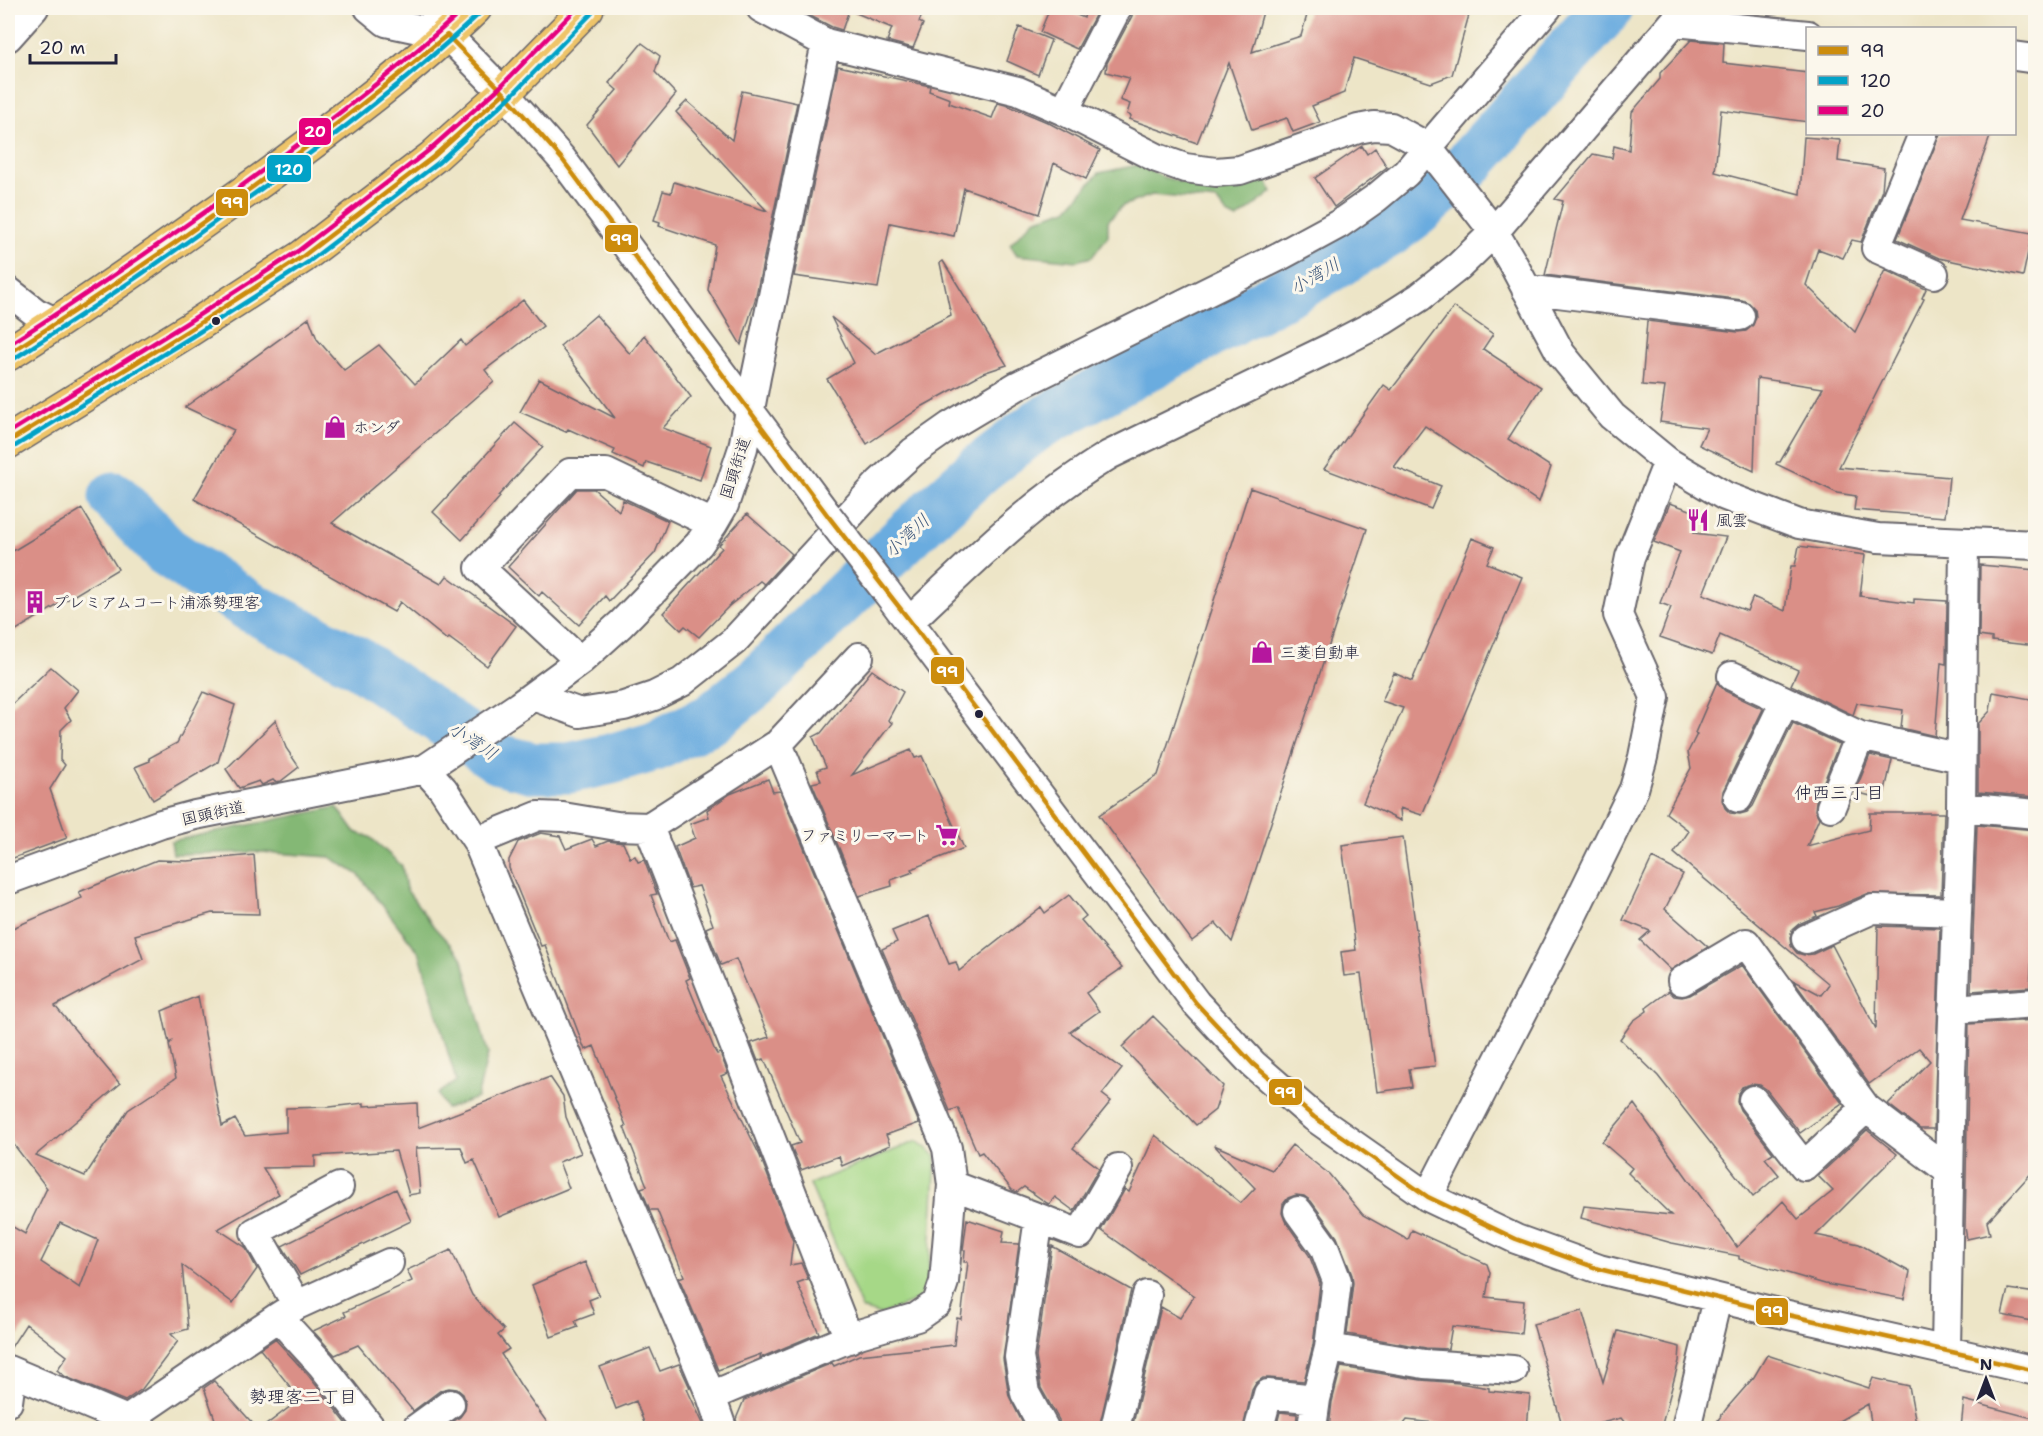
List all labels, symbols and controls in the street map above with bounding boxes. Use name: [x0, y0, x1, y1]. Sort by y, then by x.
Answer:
scale bar: [30, 27, 116, 65]
legend: [1806, 27, 2016, 135]
text: 20 m: [39, 36, 85, 60]
text: 99: [1860, 39, 1884, 63]
text: 120: [1860, 69, 1891, 93]
text: 20: [1860, 99, 1885, 123]
line badge: 20: [298, 117, 332, 146]
text: 20: [304, 121, 326, 142]
line badge: 120: [266, 154, 312, 183]
text: 120: [275, 159, 303, 180]
line badge: 99: [215, 188, 249, 217]
text: 99: [221, 192, 243, 213]
line badge: 99: [604, 224, 639, 253]
text: 99: [610, 229, 632, 250]
water label: 小湾川: [1286, 252, 1344, 300]
unlabelled marker: [210, 315, 222, 327]
shop icon: ホンダ: [322, 414, 348, 440]
place label: ホンダ: [353, 417, 400, 438]
street label: 国頭街道: [715, 434, 755, 502]
restaurant icon: 風雲: [1685, 507, 1711, 533]
water label: 小湾川: [879, 509, 935, 563]
place label: 風雲: [1716, 510, 1748, 531]
building icon: プレミアムコート浦添勢理客: [22, 589, 48, 615]
place label: プレミアムコート浦添勢理客: [53, 592, 260, 613]
shop icon: 三菱自動車: [1249, 639, 1275, 665]
place label: 三菱自動車: [1280, 642, 1360, 663]
line badge: 99: [930, 656, 965, 685]
text: 99: [936, 661, 958, 682]
unlabelled marker: [973, 708, 985, 720]
water label: 小湾川: [444, 716, 502, 766]
district label: 仲西三丁目: [1794, 781, 1884, 805]
street label: 国頭街道: [180, 796, 246, 830]
supermarket icon: ファミリーマート: [934, 822, 960, 848]
place label: ファミリーマート: [801, 825, 929, 846]
line badge: 99: [1268, 1078, 1303, 1106]
text: 99: [1274, 1082, 1296, 1103]
line badge: 99: [1755, 1297, 1789, 1326]
text: 99: [1761, 1301, 1783, 1322]
north arrow: [1956, 1349, 2016, 1409]
text: N: [1980, 1354, 1992, 1375]
district label: 勢理客二丁目: [249, 1385, 357, 1409]

